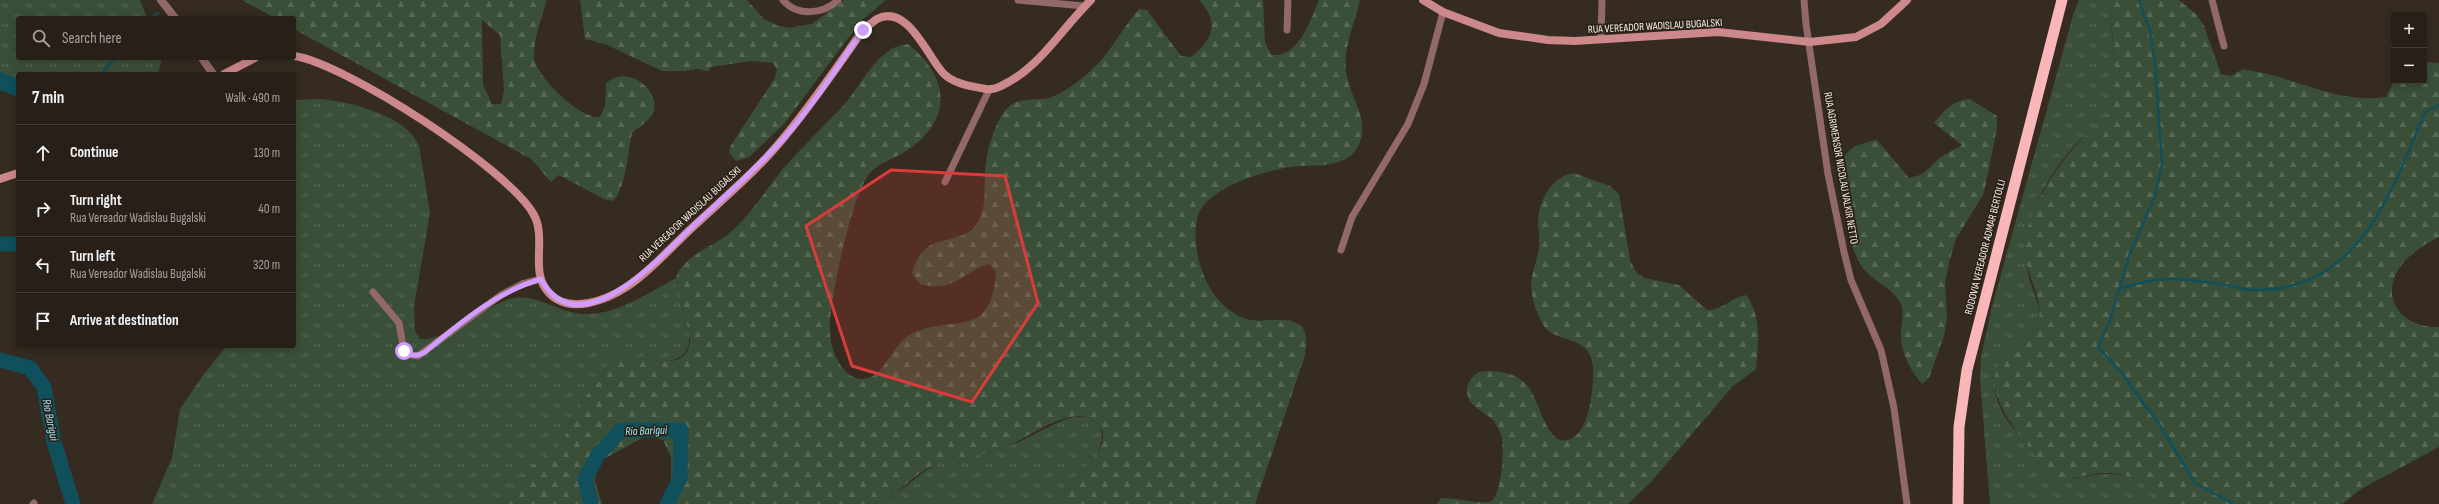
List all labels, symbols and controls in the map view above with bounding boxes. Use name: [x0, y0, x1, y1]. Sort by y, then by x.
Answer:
map controls: [2391, 12, 2427, 84]
button: +: [2391, 12, 2427, 48]
search box: [16, 16, 296, 60]
street label: RUA VEREADOR WADISLAU BUGALSKI: [1587, 16, 1723, 36]
route end: [854, 21, 872, 39]
icon: search: [30, 27, 52, 49]
text: Search here: [62, 29, 122, 48]
button: −: [2391, 48, 2427, 84]
text: 7 min: [32, 88, 64, 108]
text: Walk · 490 m: [225, 90, 280, 106]
street label: RUA AGRIMENSOR NICOLAU VALKIR NETTO: [1821, 91, 1861, 245]
icon: ahead: [32, 142, 54, 164]
text: Continue: [70, 143, 119, 162]
text: 130 m: [254, 145, 280, 161]
street label: RUA VEREADOR WADISLAU BUGALSKI: [636, 163, 744, 265]
street label: RODOVIA VEREADOR ADMAR BERTOLLI: [1962, 178, 2008, 316]
text: Turn right: [70, 191, 122, 210]
icon: right: [32, 198, 54, 220]
text: 40 m: [258, 201, 280, 217]
text: Rua Vereador Wadislau Bugalski: [70, 210, 206, 226]
text: Turn left: [70, 247, 115, 266]
icon: left: [32, 254, 54, 276]
text: 320 m: [253, 257, 280, 273]
text: Rua Vereador Wadislau Bugalski: [70, 266, 206, 282]
icon: arrive: [32, 310, 54, 332]
text: Arrive at destination: [70, 311, 179, 330]
route start: [395, 342, 413, 360]
water label: Rio Barigui: [39, 398, 62, 443]
water label: Rio Barigui: [625, 423, 668, 439]

